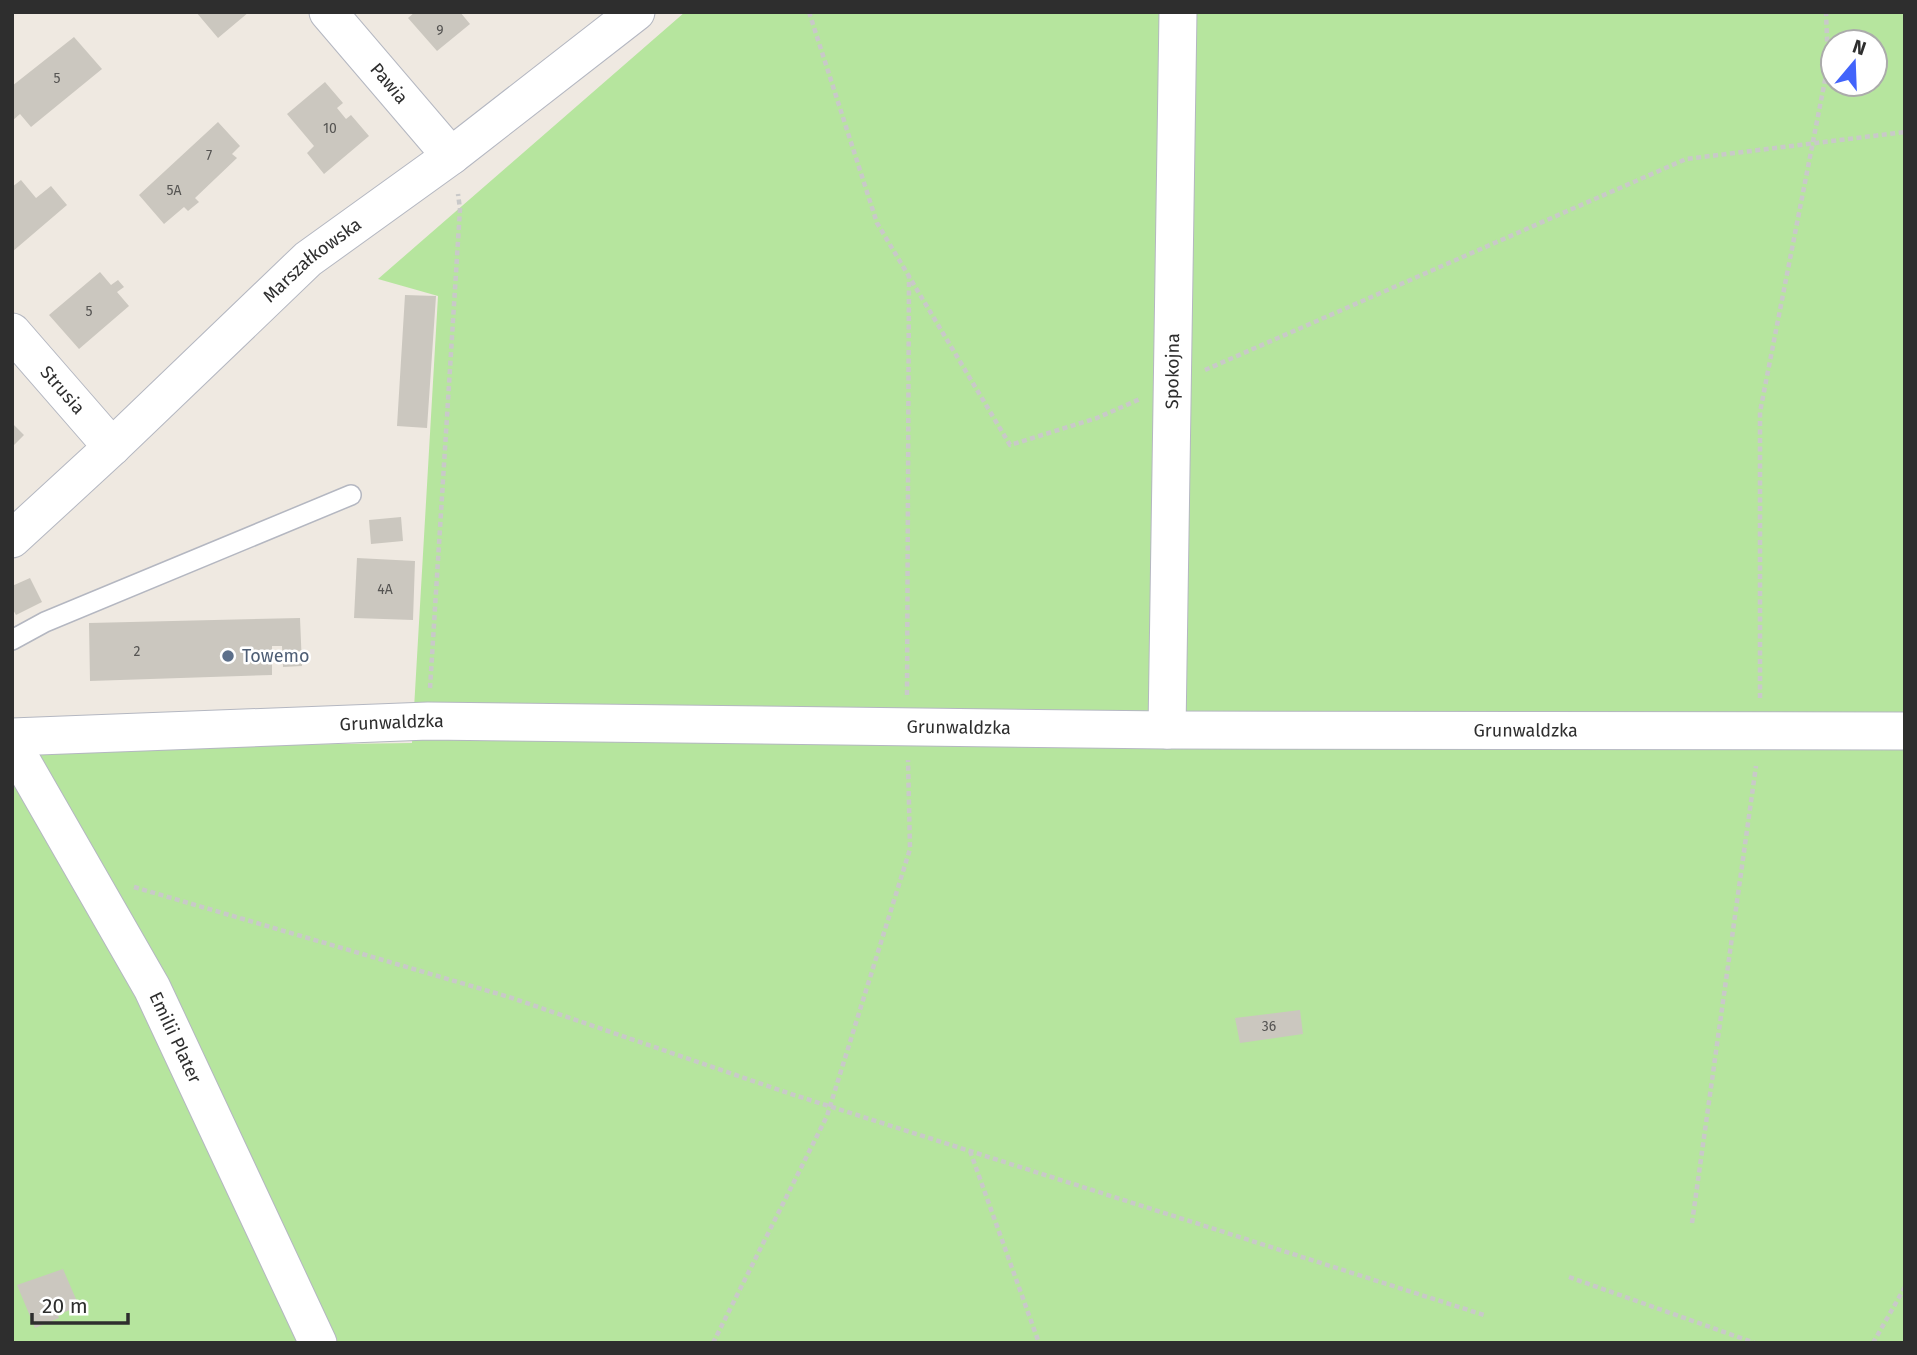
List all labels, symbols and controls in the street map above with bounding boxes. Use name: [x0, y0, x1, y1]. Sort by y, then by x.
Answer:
house number: 9: [436, 22, 444, 39]
north arrow: [1819, 28, 1889, 98]
text: N: [1850, 34, 1869, 60]
street label: Pawia: [365, 58, 413, 108]
house number: 5: [53, 70, 61, 87]
house number: 10: [323, 120, 337, 137]
house number: 7: [206, 147, 212, 164]
house number: 5A: [166, 182, 182, 199]
street label: Marszałkowska: [258, 213, 366, 307]
house number: 5: [85, 303, 93, 320]
street label: Spokojna: [1161, 333, 1184, 409]
street label: Strusia: [36, 361, 90, 419]
house number: 4A: [377, 581, 393, 598]
house number: 2: [134, 643, 141, 660]
place label: Towemo: [242, 645, 309, 667]
marker: Towemo: [220, 648, 236, 664]
street label: Grunwaldzka: [339, 710, 444, 735]
street label: Grunwaldzka: [906, 716, 1011, 739]
street label: Grunwaldzka: [1473, 719, 1578, 742]
street label: Emilii Plater: [144, 988, 206, 1087]
house number: 36: [1262, 1018, 1276, 1035]
scale bar: [32, 1282, 128, 1326]
text: 20 m: [42, 1293, 88, 1319]

